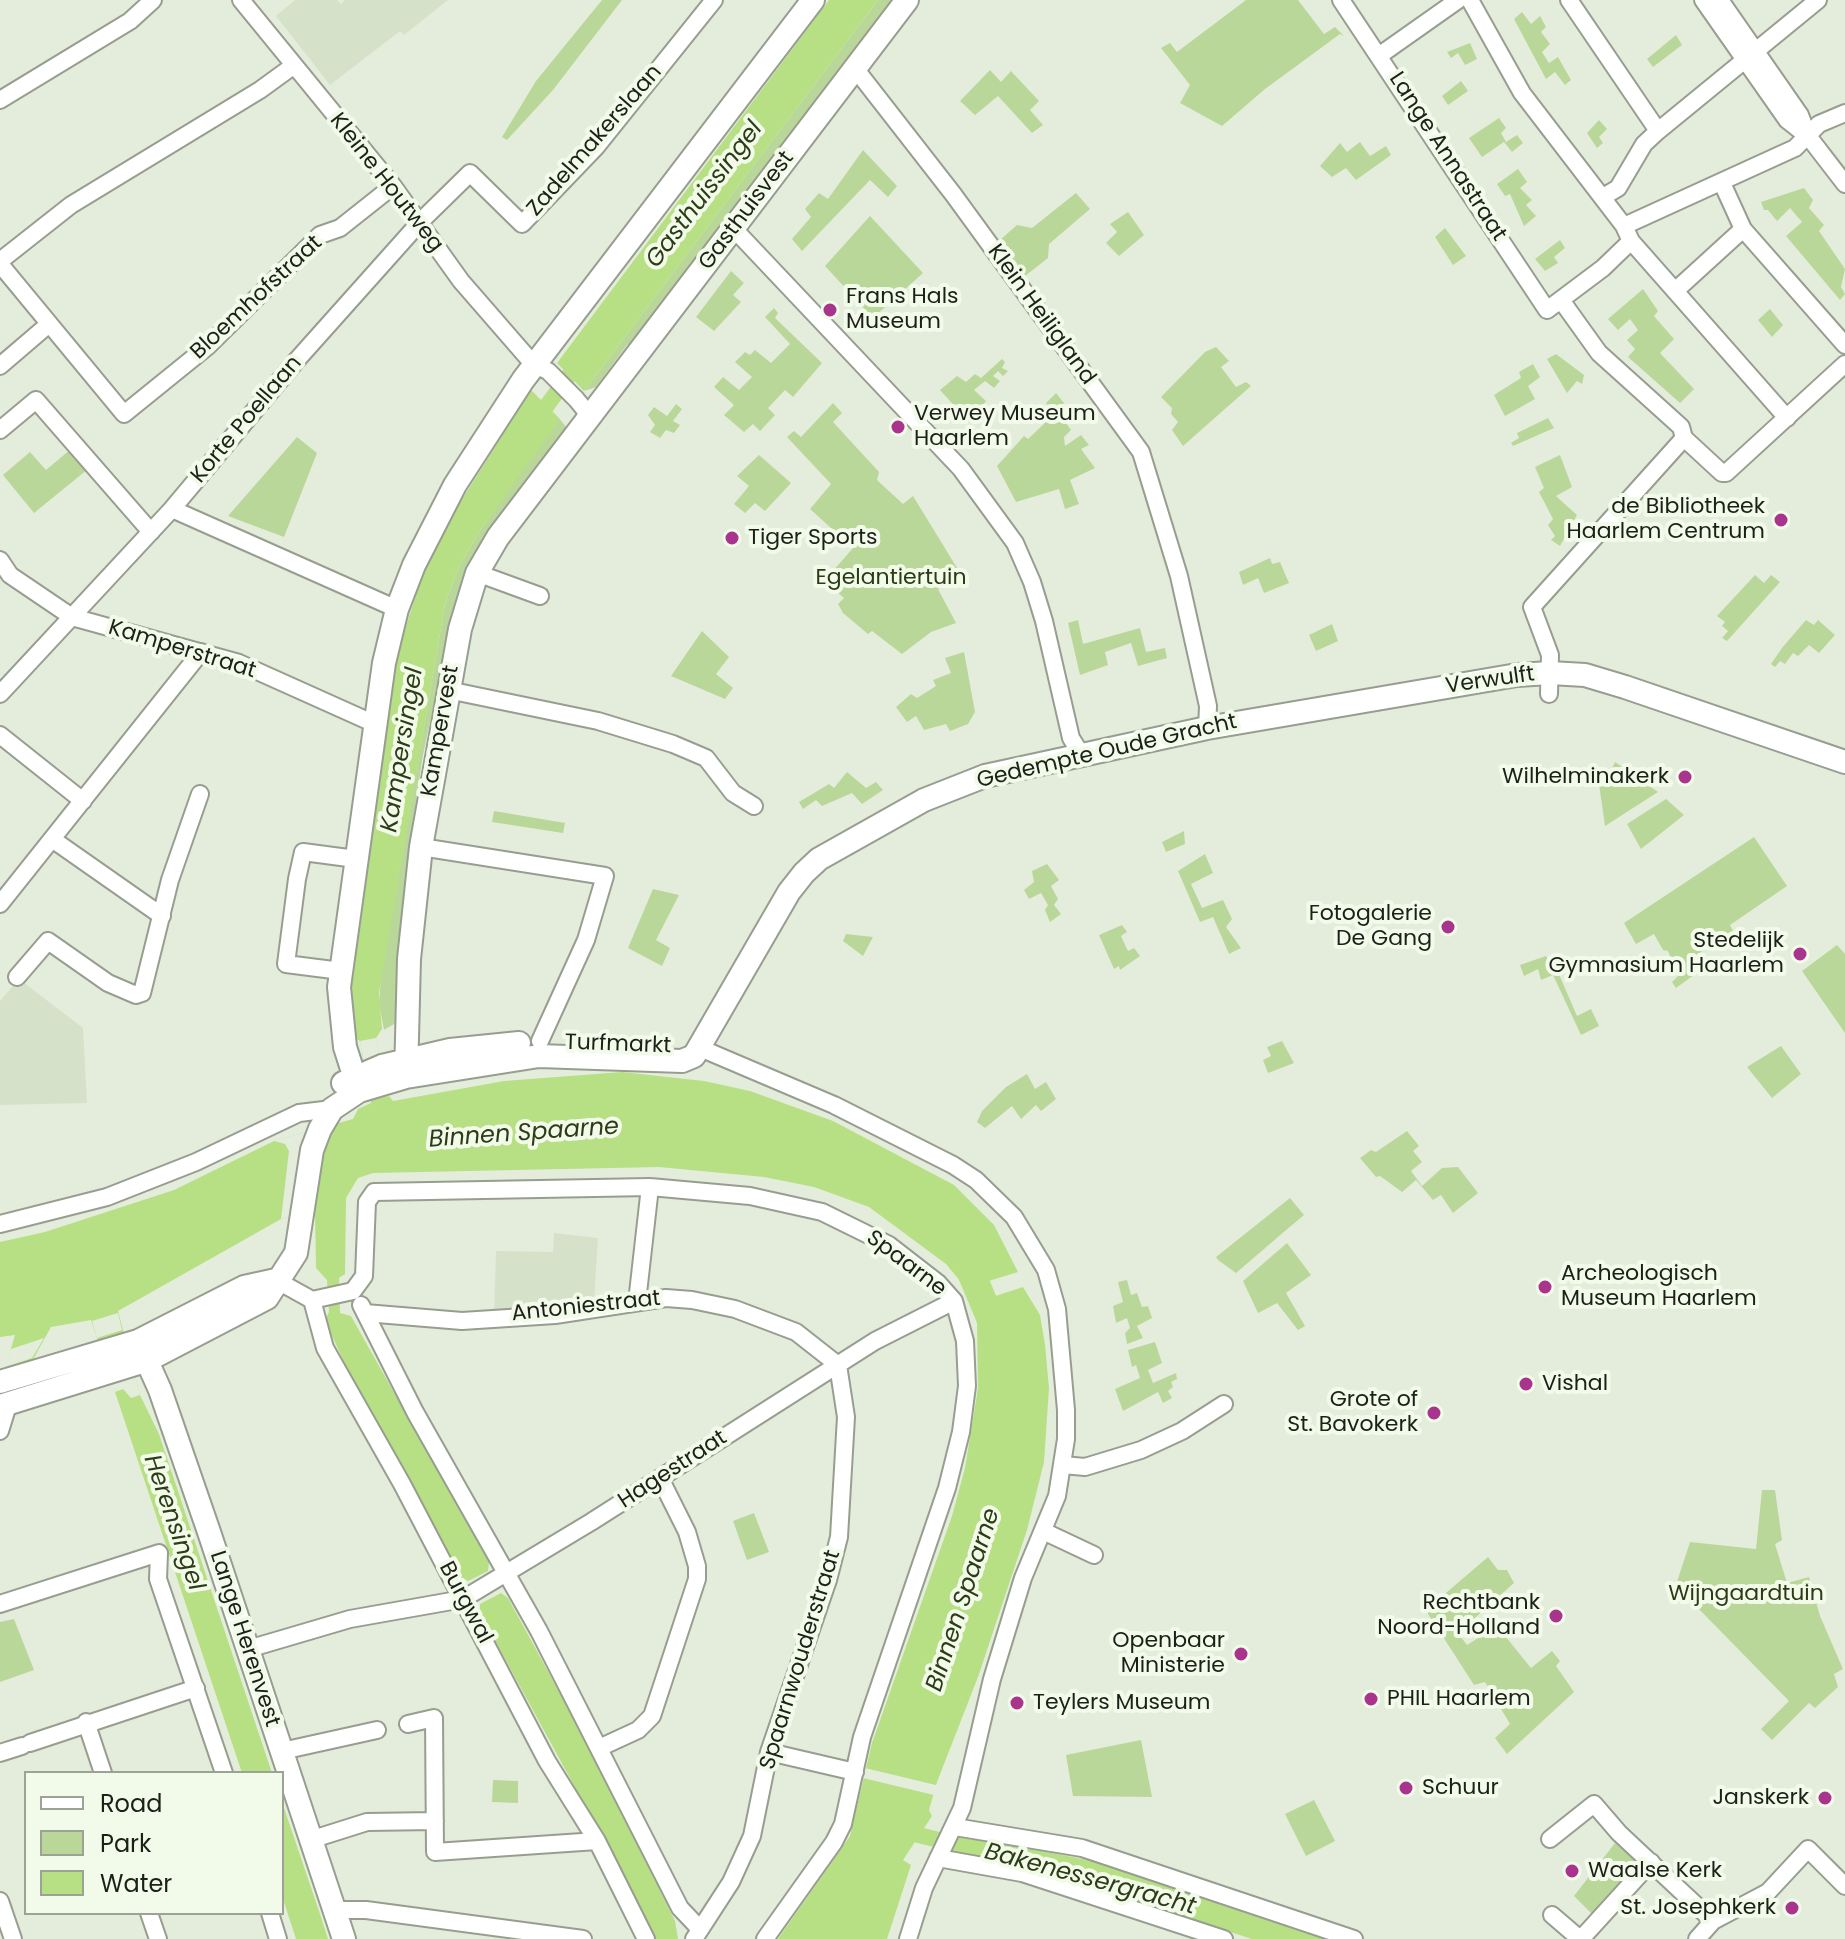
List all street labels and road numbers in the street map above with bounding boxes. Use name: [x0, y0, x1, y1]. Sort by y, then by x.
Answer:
street label: Zadelmakerslaan: [522, 60, 668, 222]
street label: Lange Annastraat: [1383, 68, 1511, 246]
street label: Kleine Houtweg: [324, 108, 448, 258]
street label: Gasthuisvest: [694, 146, 800, 276]
street label: Bloemhofstraat: [186, 230, 328, 366]
street label: Klein Heiligland: [981, 240, 1101, 390]
street label: Korte Poellaan: [186, 351, 308, 489]
street label: Kamperstraat: [105, 615, 259, 685]
street label: Verwulft: [1444, 662, 1536, 700]
street label: Kampervest: [416, 663, 466, 799]
street label: Gedempte Oude Gracht: [975, 709, 1239, 795]
street label: Turfmarkt: [564, 1030, 672, 1060]
street label: Spaarne: [861, 1225, 951, 1303]
street label: Antoniestraat: [510, 1286, 662, 1328]
street label: Hagestraat: [614, 1425, 732, 1515]
street label: Spaarnwouderstraat: [755, 1547, 847, 1773]
street label: Lange Herenvest: [203, 1548, 285, 1730]
street label: Burgwal: [432, 1558, 498, 1648]

